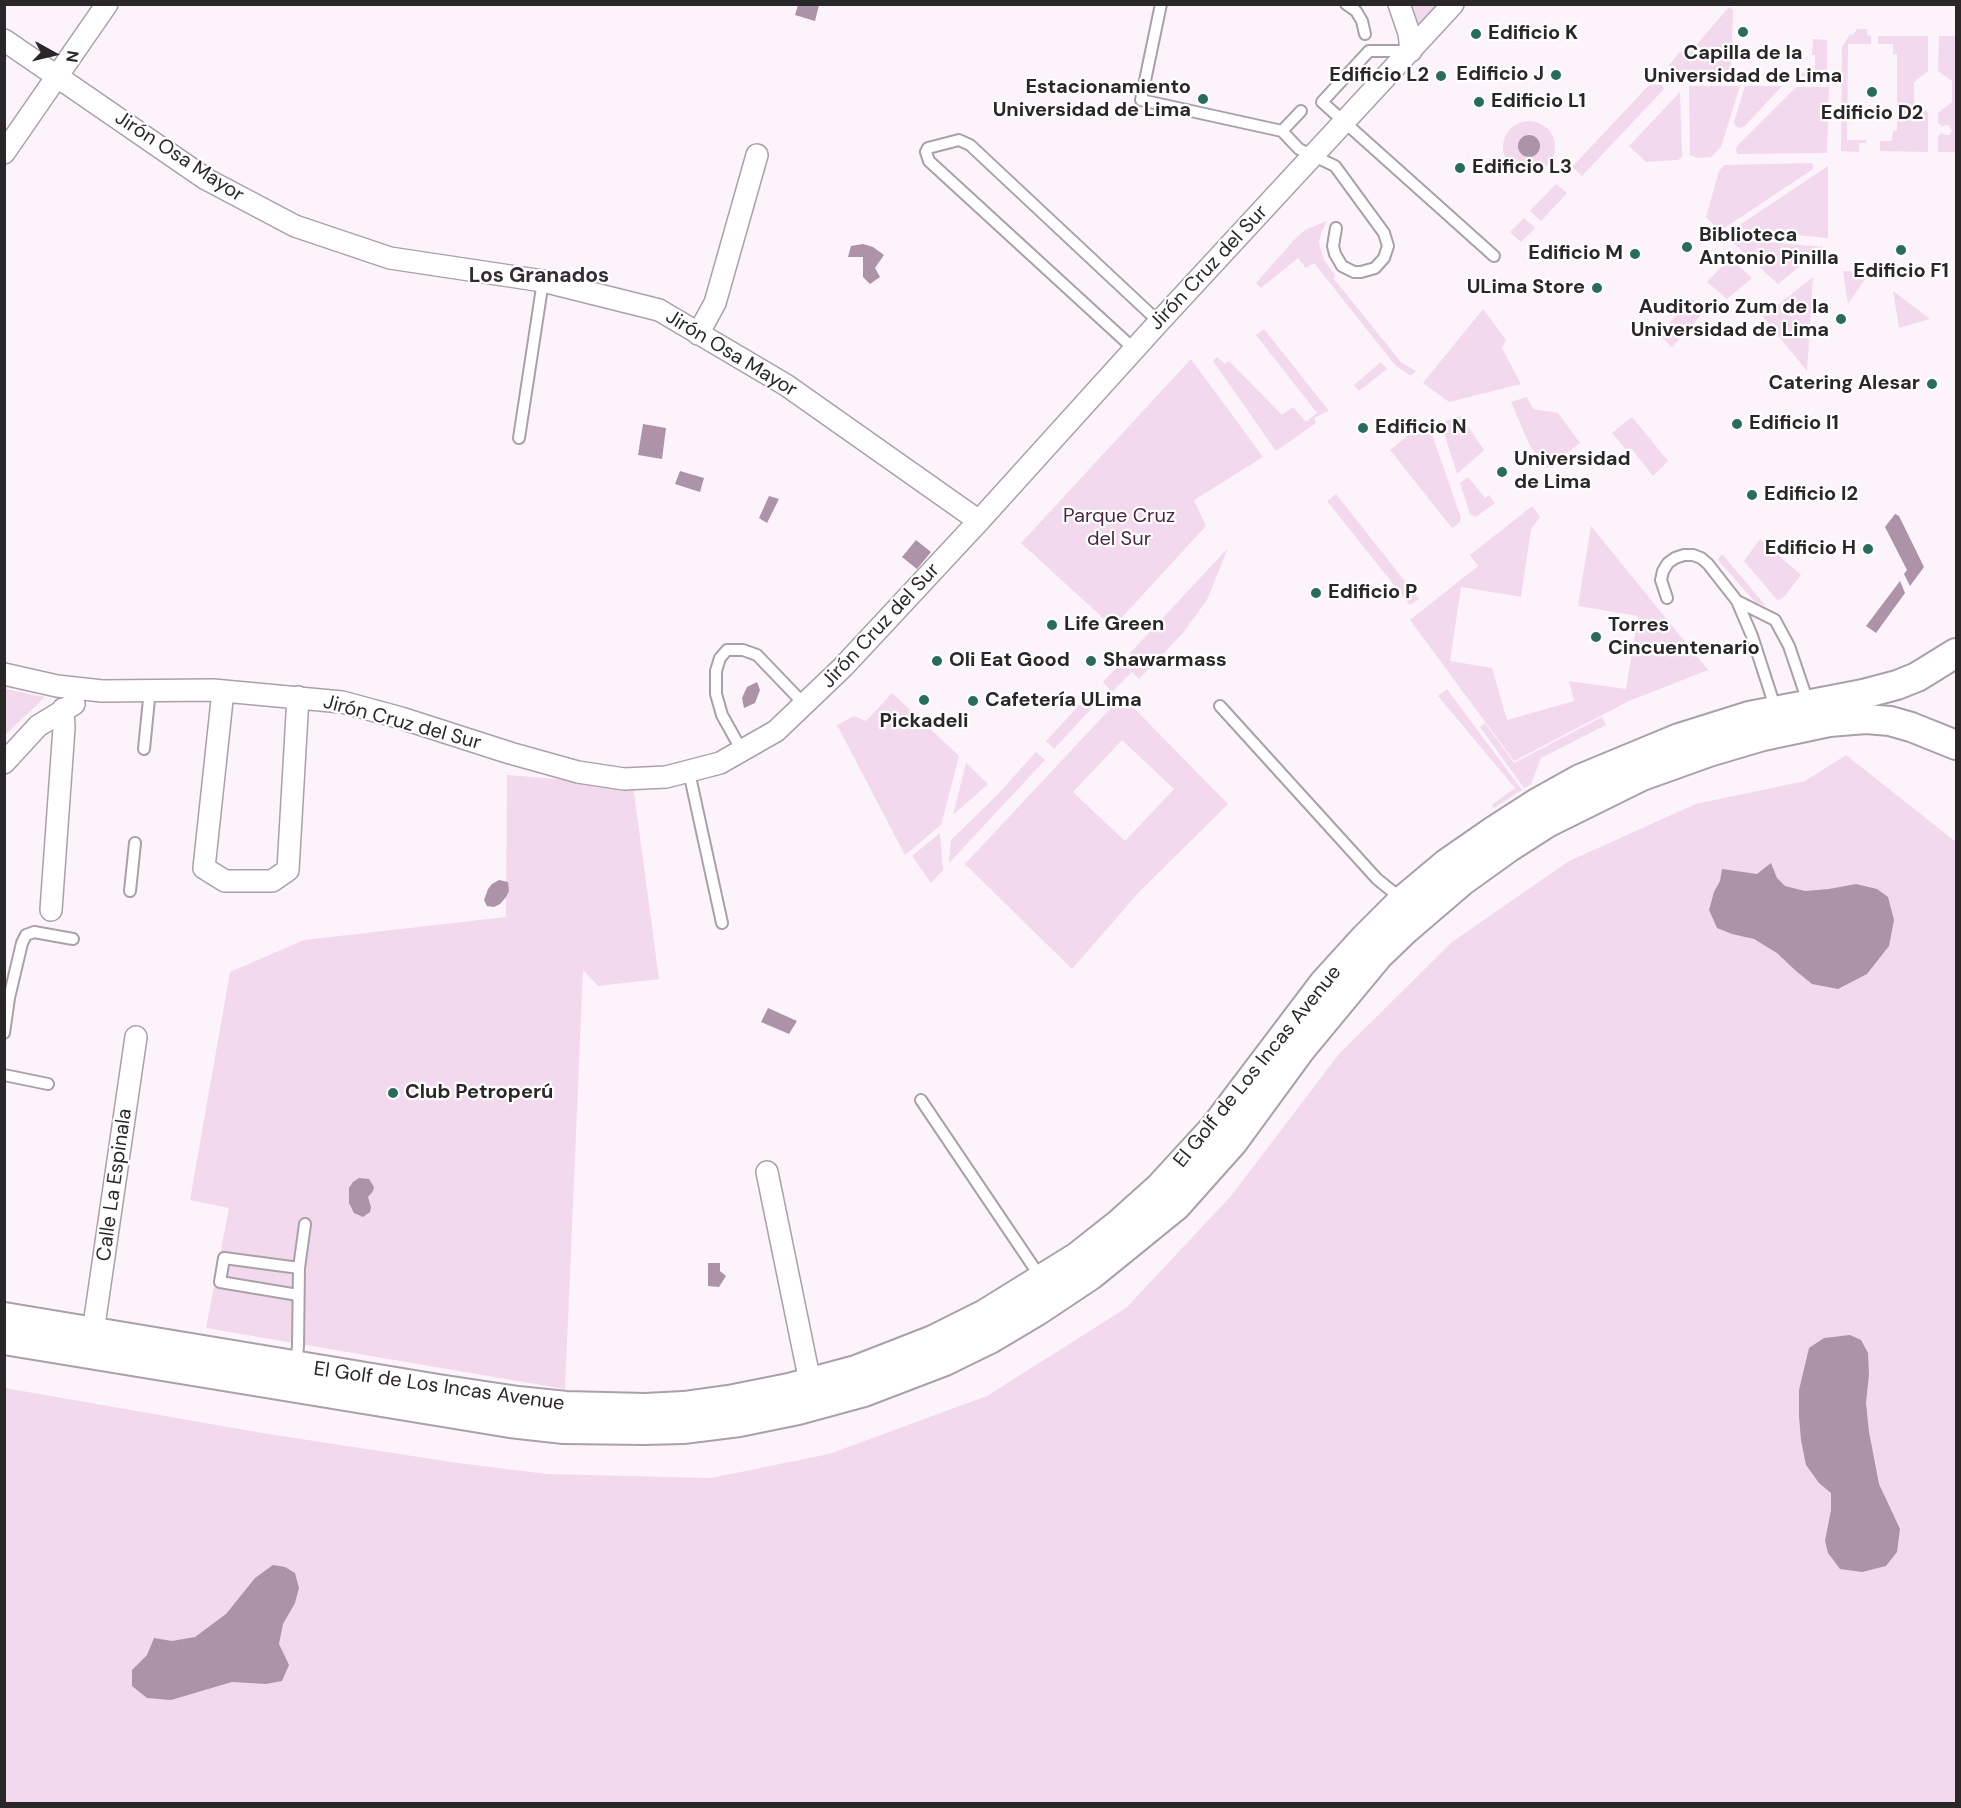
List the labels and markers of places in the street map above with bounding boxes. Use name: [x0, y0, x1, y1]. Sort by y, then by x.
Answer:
place label: Edificio K: [1488, 22, 1578, 46]
marker: Capilla de la Universidad de Lima: [1736, 25, 1750, 39]
marker: Edificio K: [1469, 27, 1483, 41]
place label: Capilla de la Universidad de Lima: [1644, 42, 1842, 89]
place label: Edificio J: [1456, 63, 1544, 87]
place label: Edificio L2: [1329, 64, 1429, 88]
marker: Edificio J: [1549, 68, 1563, 82]
marker: Edificio L2: [1434, 69, 1448, 83]
place label: Estacionamiento Universidad de Lima: [993, 76, 1191, 123]
marker: Edificio D2: [1865, 85, 1879, 99]
place label: Edificio L1: [1491, 90, 1586, 114]
marker: Estacionamiento Universidad de Lima: [1196, 92, 1210, 106]
marker: Edificio L1: [1472, 95, 1486, 109]
place label: Edificio D2: [1821, 102, 1923, 126]
place label: Edificio L3: [1472, 156, 1572, 180]
marker: Edificio L3: [1453, 161, 1467, 175]
place label: Biblioteca Antonio Pinilla: [1699, 224, 1839, 271]
marker: Biblioteca Antonio Pinilla: [1680, 240, 1694, 254]
place label: Edificio M: [1528, 242, 1623, 266]
marker: Edificio F1: [1894, 243, 1908, 257]
marker: Edificio M: [1628, 247, 1642, 261]
place label: Edificio F1: [1853, 260, 1949, 284]
place label: ULima Store: [1467, 276, 1585, 300]
marker: ULima Store: [1590, 281, 1604, 295]
place label: Auditorio Zum de la Universidad de Lima: [1631, 296, 1829, 343]
marker: Auditorio Zum de la Universidad de Lima: [1834, 312, 1848, 326]
place label: Catering Alesar: [1768, 372, 1920, 396]
marker: Catering Alesar: [1925, 377, 1939, 391]
place label: Edificio I1: [1749, 412, 1839, 436]
place label: Edificio N: [1375, 416, 1467, 440]
marker: Edificio I1: [1730, 417, 1744, 431]
marker: Edificio N: [1356, 421, 1370, 435]
place label: Universidad de Lima: [1514, 448, 1631, 495]
marker: Universidad de Lima: [1495, 465, 1509, 479]
place label: Edificio I2: [1764, 483, 1858, 507]
marker: Edificio I2: [1745, 488, 1759, 502]
place label: Edificio H: [1765, 537, 1856, 561]
marker: Edificio H: [1861, 542, 1875, 556]
place label: Edificio P: [1328, 581, 1417, 605]
marker: Edificio P: [1309, 586, 1323, 600]
place label: Life Green: [1064, 613, 1164, 637]
place label: Torres Cincuentenario: [1608, 614, 1760, 661]
marker: Life Green: [1045, 618, 1059, 632]
marker: Torres Cincuentenario: [1589, 630, 1603, 644]
place label: Oli Eat Good: [949, 649, 1070, 673]
place label: Shawarmass: [1103, 649, 1227, 673]
marker: Oli Eat Good: [930, 654, 944, 668]
marker: Shawarmass: [1084, 654, 1098, 668]
place label: Cafetería ULima: [985, 689, 1142, 713]
marker: Pickadeli: [917, 693, 931, 707]
marker: Cafetería ULima: [966, 694, 980, 708]
place label: Pickadeli: [880, 710, 968, 734]
place label: Club Petroperú: [405, 1081, 553, 1105]
marker: Club Petroperú: [386, 1086, 400, 1100]

